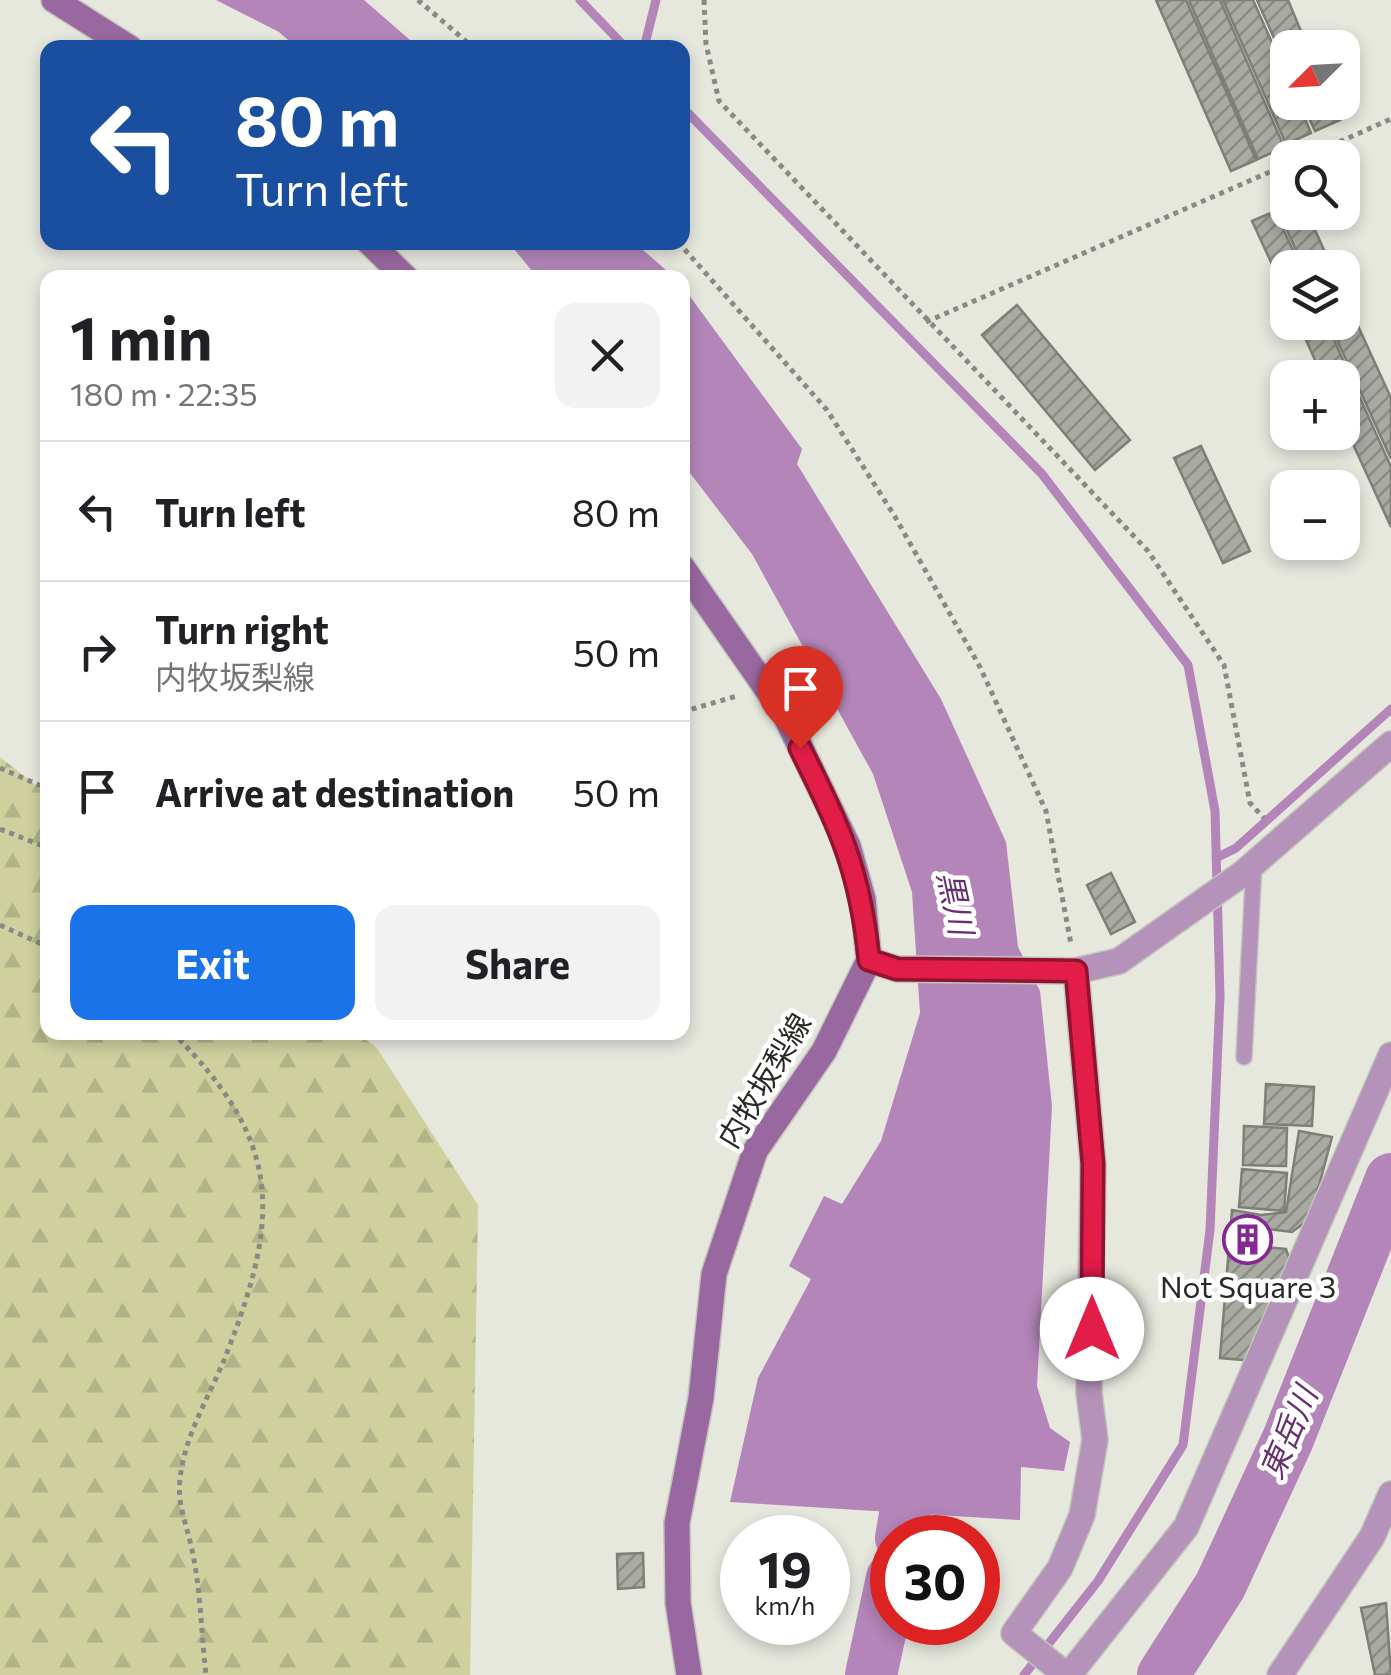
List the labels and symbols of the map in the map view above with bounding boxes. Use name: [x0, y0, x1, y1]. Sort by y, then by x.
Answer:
north arrow: [1270, 30, 1360, 120]
pin: [758, 646, 843, 749]
water label: 黒川: [931, 867, 984, 941]
street label: 内牧坂梨線: [708, 1006, 817, 1154]
building icon: Not Square 3: [1222, 1213, 1274, 1265]
place label: Not Square 3: [1160, 1267, 1336, 1304]
position arrow: [1040, 1277, 1144, 1381]
water label: 東岳川: [1250, 1377, 1325, 1484]
speed limit sign: 30: [870, 1515, 1000, 1645]

